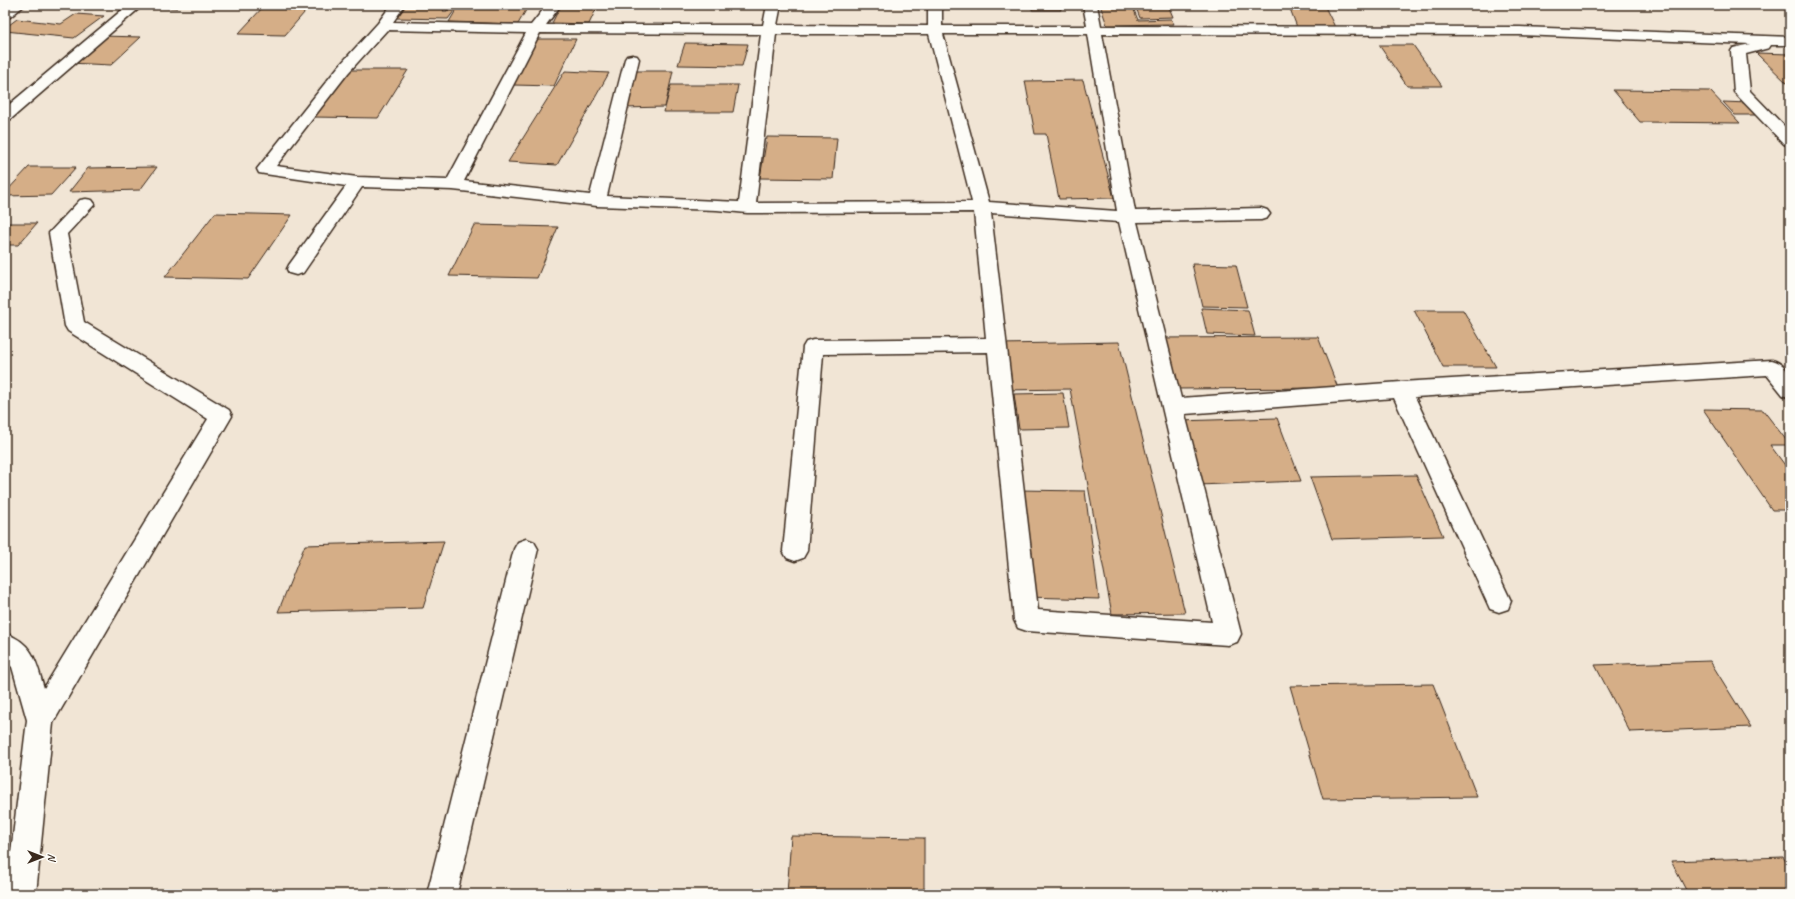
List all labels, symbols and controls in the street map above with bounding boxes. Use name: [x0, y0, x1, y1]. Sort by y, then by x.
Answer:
north arrow: [22, 837, 62, 877]
text: N: [45, 854, 59, 863]

